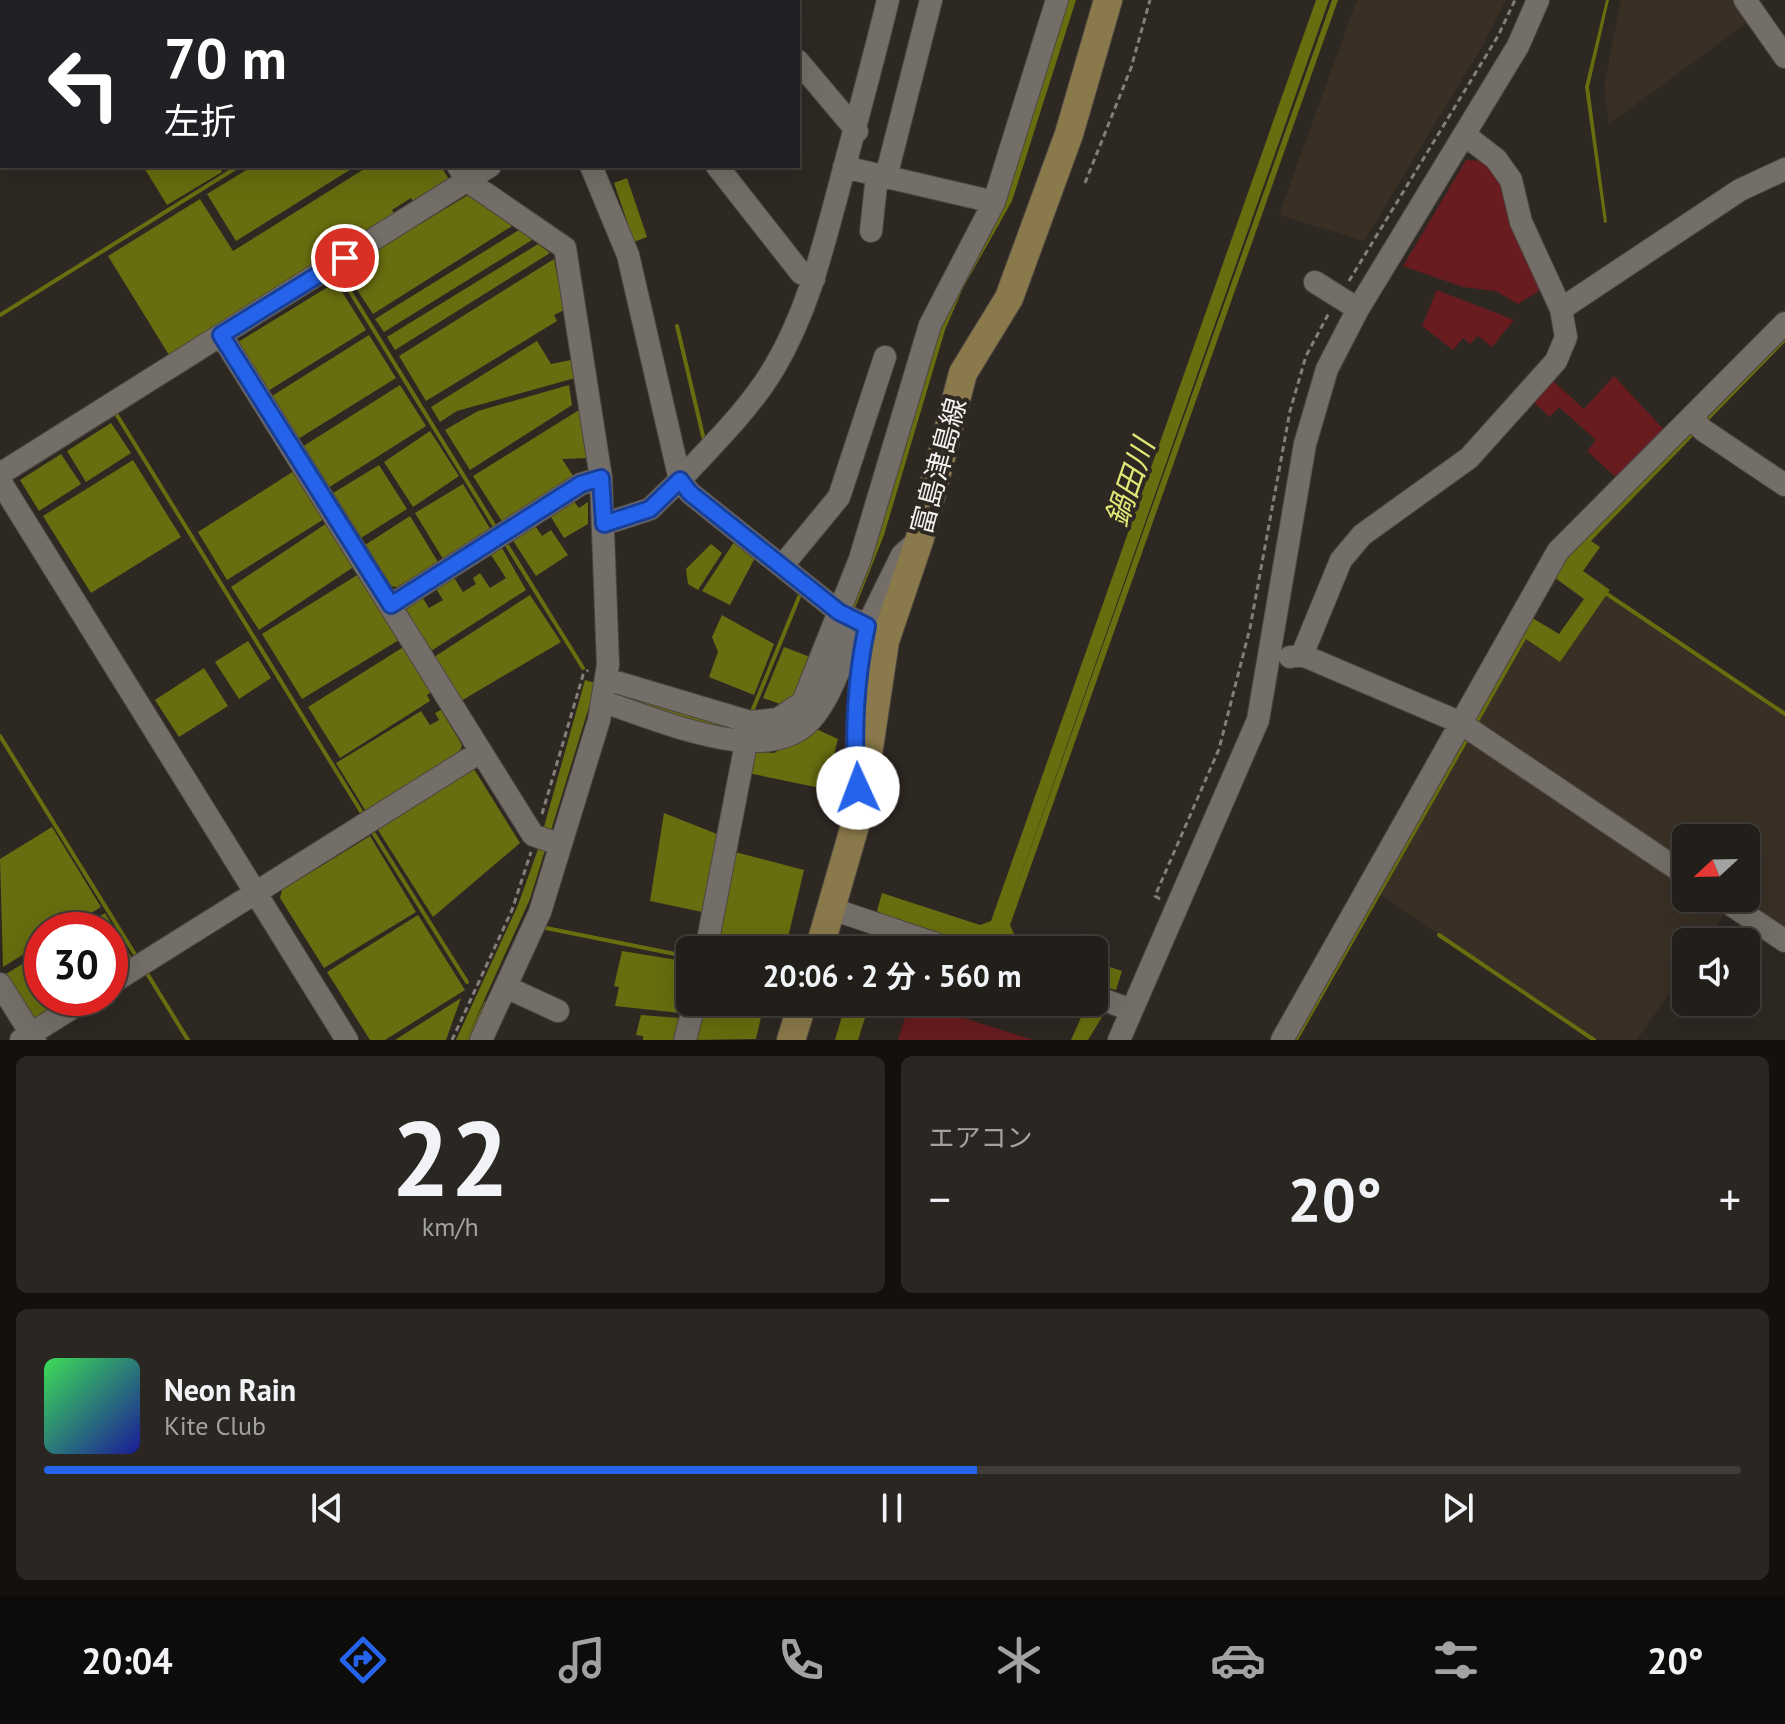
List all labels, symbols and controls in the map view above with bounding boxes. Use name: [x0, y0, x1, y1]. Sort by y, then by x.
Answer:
text: 70 m: [164, 22, 287, 94]
icon: left: [32, 32, 136, 136]
text: 左折: [164, 97, 236, 144]
pin: [311, 224, 379, 292]
icon: arrive: [323, 236, 367, 280]
street label: 富島津島線: [902, 394, 974, 538]
water label: 鍋田川: [1096, 430, 1163, 531]
position arrow: [816, 746, 900, 830]
north arrow: [1672, 824, 1760, 912]
map controls: [1672, 824, 1760, 1016]
speed limit sign: 30: [24, 912, 128, 1016]
button: sound: [1672, 928, 1760, 1016]
text: 20:06 · 2 分 · 560 m: [762, 956, 1022, 995]
text: 22: [391, 1090, 509, 1225]
text: エアコン: [929, 1121, 1033, 1154]
text: 20°: [1288, 1160, 1382, 1238]
text: −: [929, 1170, 951, 1227]
text: +: [1719, 1170, 1741, 1227]
text: km/h: [422, 1210, 479, 1243]
text: Neon Rain: [164, 1370, 296, 1409]
text: Kite Club: [164, 1409, 266, 1442]
icon: previous: [305, 1486, 349, 1530]
icon: pause: [870, 1486, 914, 1530]
icon: next: [1436, 1486, 1480, 1530]
icon: directions: [335, 1632, 391, 1688]
icon: music: [554, 1632, 610, 1688]
icon: phone: [773, 1632, 829, 1688]
icon: climate: [991, 1632, 1047, 1688]
icon: car: [1210, 1632, 1266, 1688]
icon: filters: [1428, 1632, 1484, 1688]
text: 20:04: [81, 1637, 173, 1684]
text: 20°: [1647, 1637, 1704, 1684]

